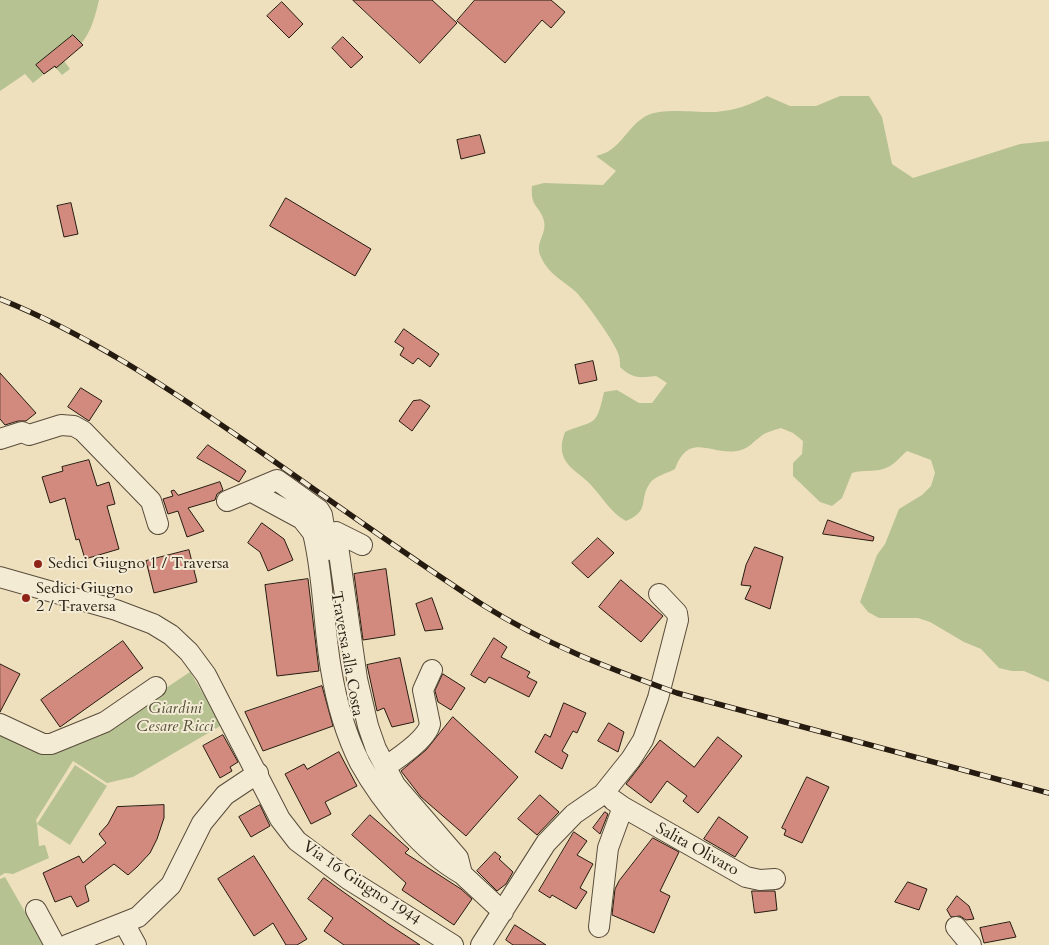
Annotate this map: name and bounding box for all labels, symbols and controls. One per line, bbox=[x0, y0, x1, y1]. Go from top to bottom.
place label: Sedici Giugno 1 / Traversa bbox=[48, 554, 229, 574]
marker: Sedici Giugno 1 / Traversa bbox=[32, 558, 44, 570]
place label: Sedici Giugno 2 / Traversa bbox=[36, 579, 133, 617]
street label: Traversa alla Costa bbox=[326, 590, 366, 718]
marker: Sedici Giugno 2 / Traversa bbox=[20, 592, 32, 604]
park label: Giardini Cesare Ricci bbox=[136, 699, 214, 737]
street label: Salita Olivaro bbox=[652, 819, 742, 881]
street label: Via 16 Giugno 1944 bbox=[298, 837, 424, 931]

